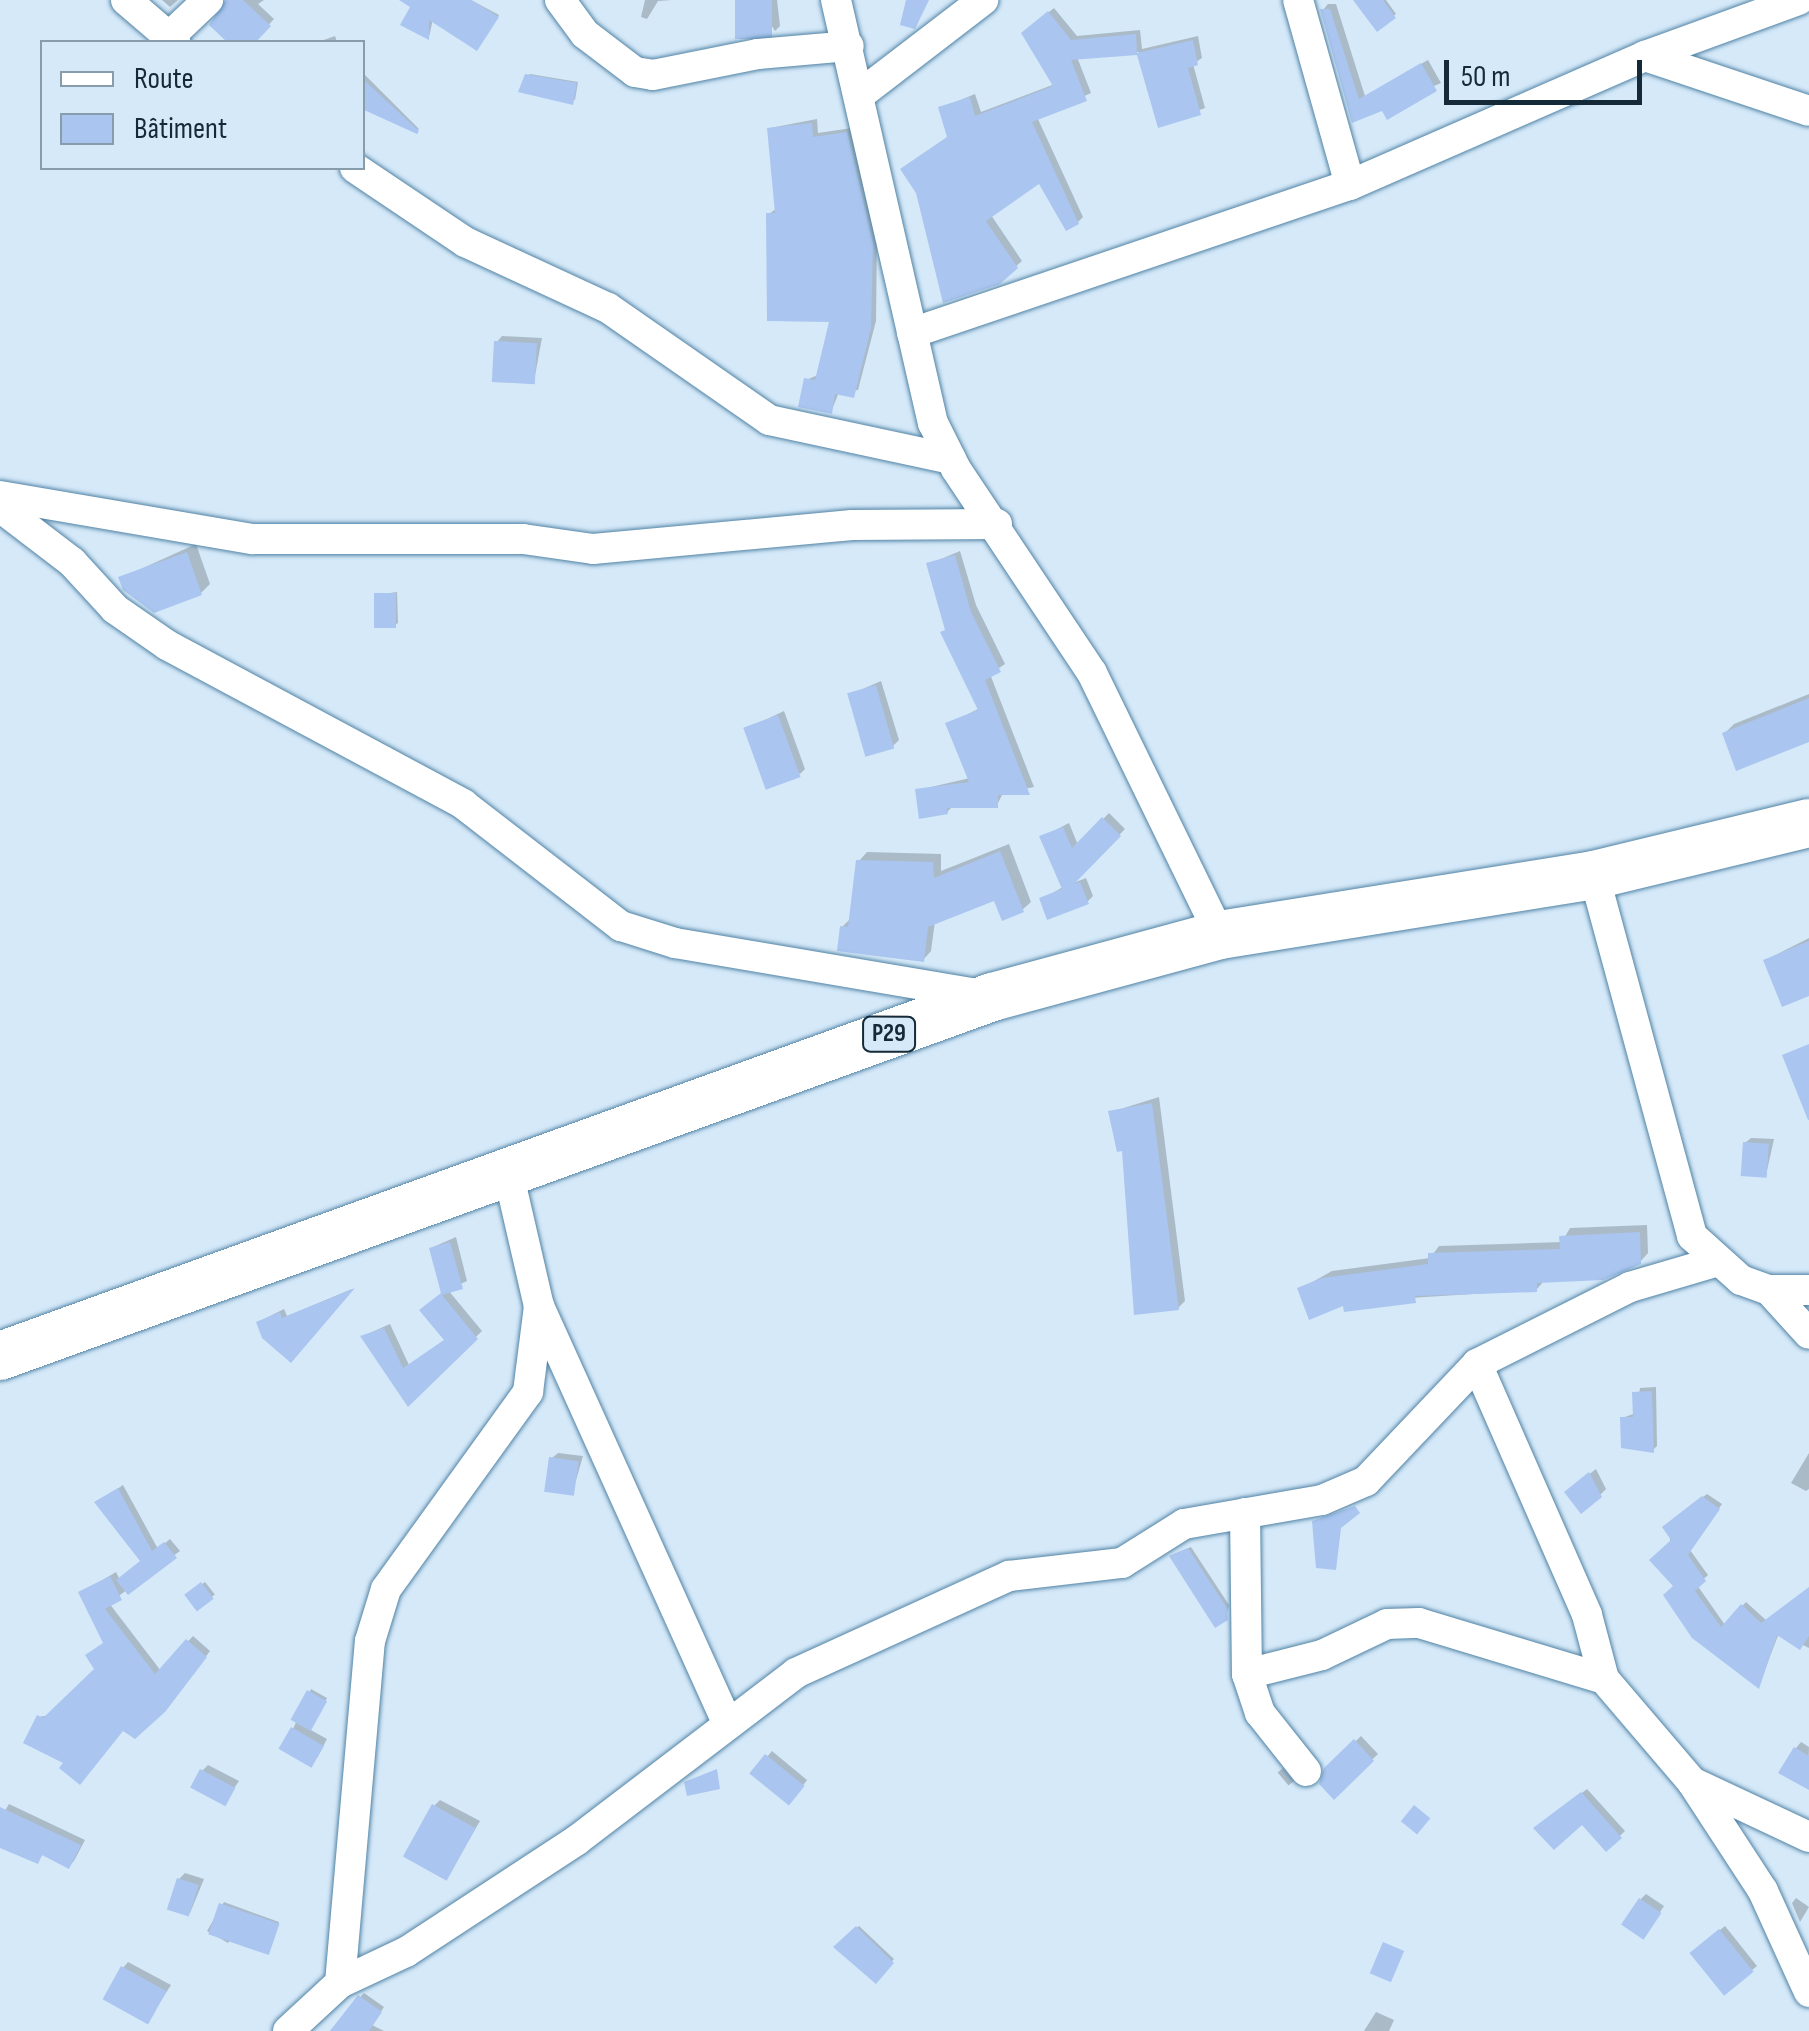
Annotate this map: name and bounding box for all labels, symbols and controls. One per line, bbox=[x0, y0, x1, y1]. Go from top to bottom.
legend bbox=[40, 40, 365, 170]
scale bar bbox=[1449, 40, 1646, 102]
text: 50 m bbox=[1461, 59, 1510, 95]
text: Route bbox=[134, 61, 193, 97]
text: Bâtiment bbox=[134, 111, 227, 147]
road number: P29 bbox=[862, 1014, 916, 1054]

